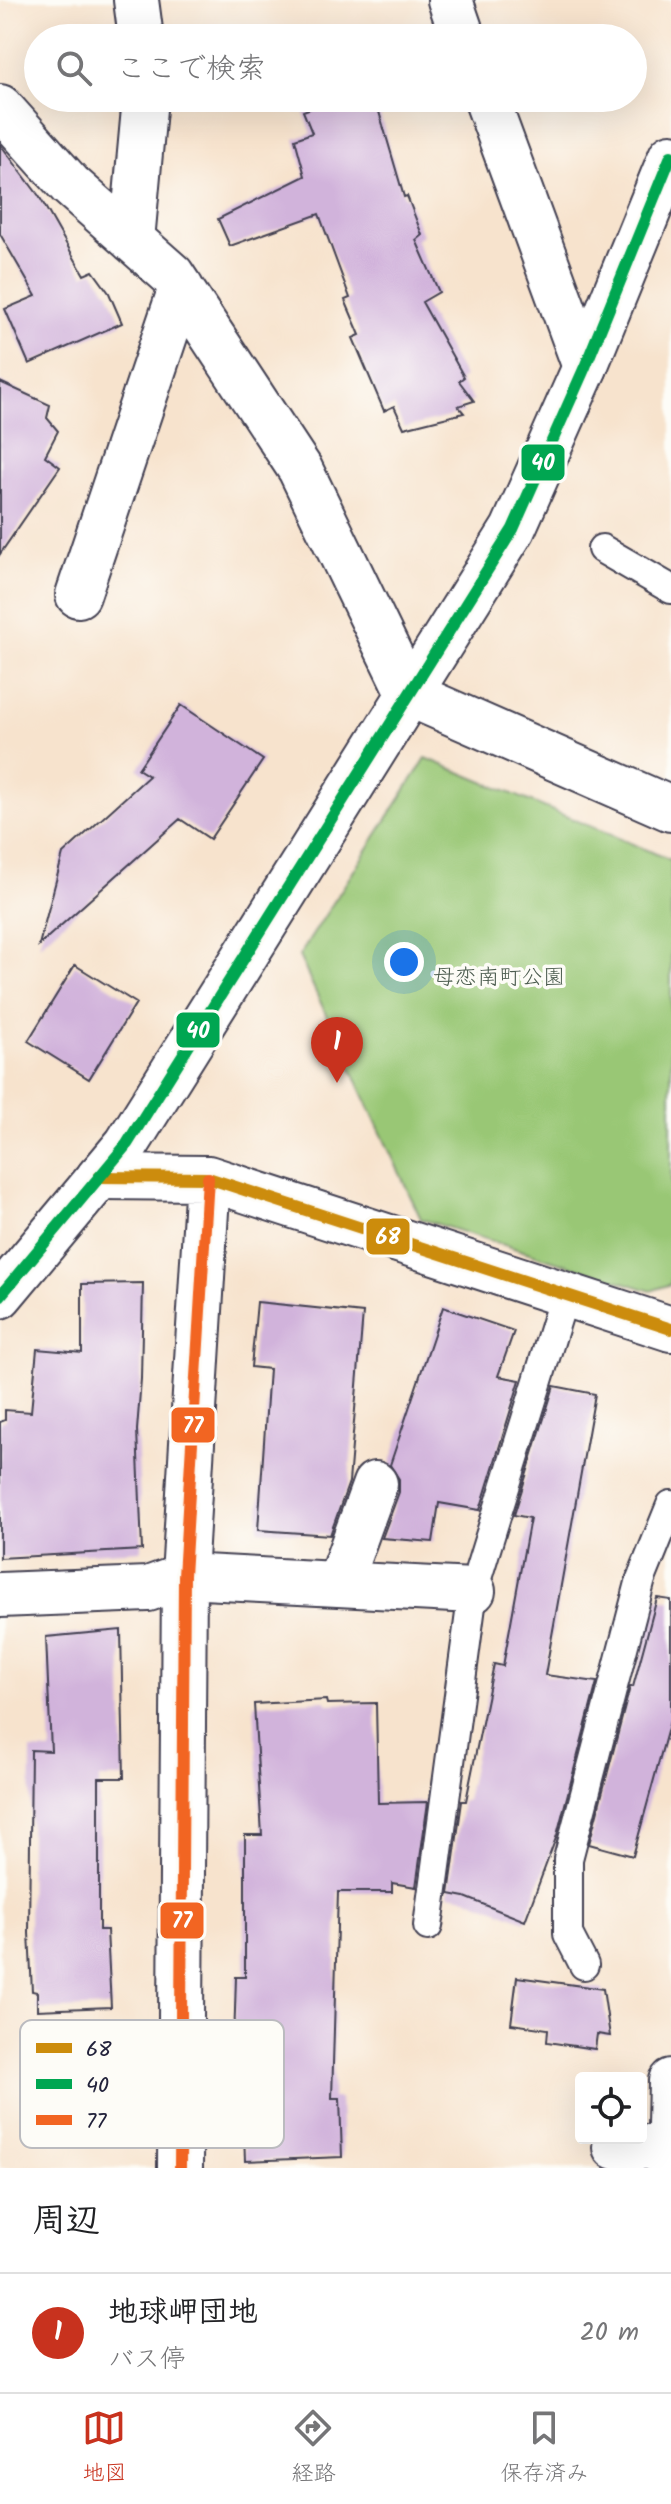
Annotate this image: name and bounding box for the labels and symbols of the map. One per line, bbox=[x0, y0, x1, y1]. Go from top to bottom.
line badge: 40 bbox=[520, 443, 566, 482]
text: 40 bbox=[531, 447, 555, 482]
your location bbox=[384, 942, 424, 982]
park label: 母恋南町公園 bbox=[433, 961, 565, 996]
line badge: 40 bbox=[175, 1011, 221, 1049]
text: 40 bbox=[186, 1015, 210, 1050]
pin: 1 bbox=[311, 1017, 363, 1083]
line badge: 68 bbox=[365, 1217, 411, 1256]
text: 68 bbox=[376, 1221, 401, 1256]
line badge: 77 bbox=[170, 1406, 216, 1444]
text: 77 bbox=[183, 1410, 204, 1445]
line badge: 77 bbox=[159, 1901, 205, 1940]
text: 77 bbox=[172, 1905, 193, 1940]
legend bbox=[20, 2020, 284, 2148]
text: 68 bbox=[86, 2033, 112, 2068]
text: 40 bbox=[86, 2069, 109, 2104]
text: 77 bbox=[86, 2105, 107, 2140]

